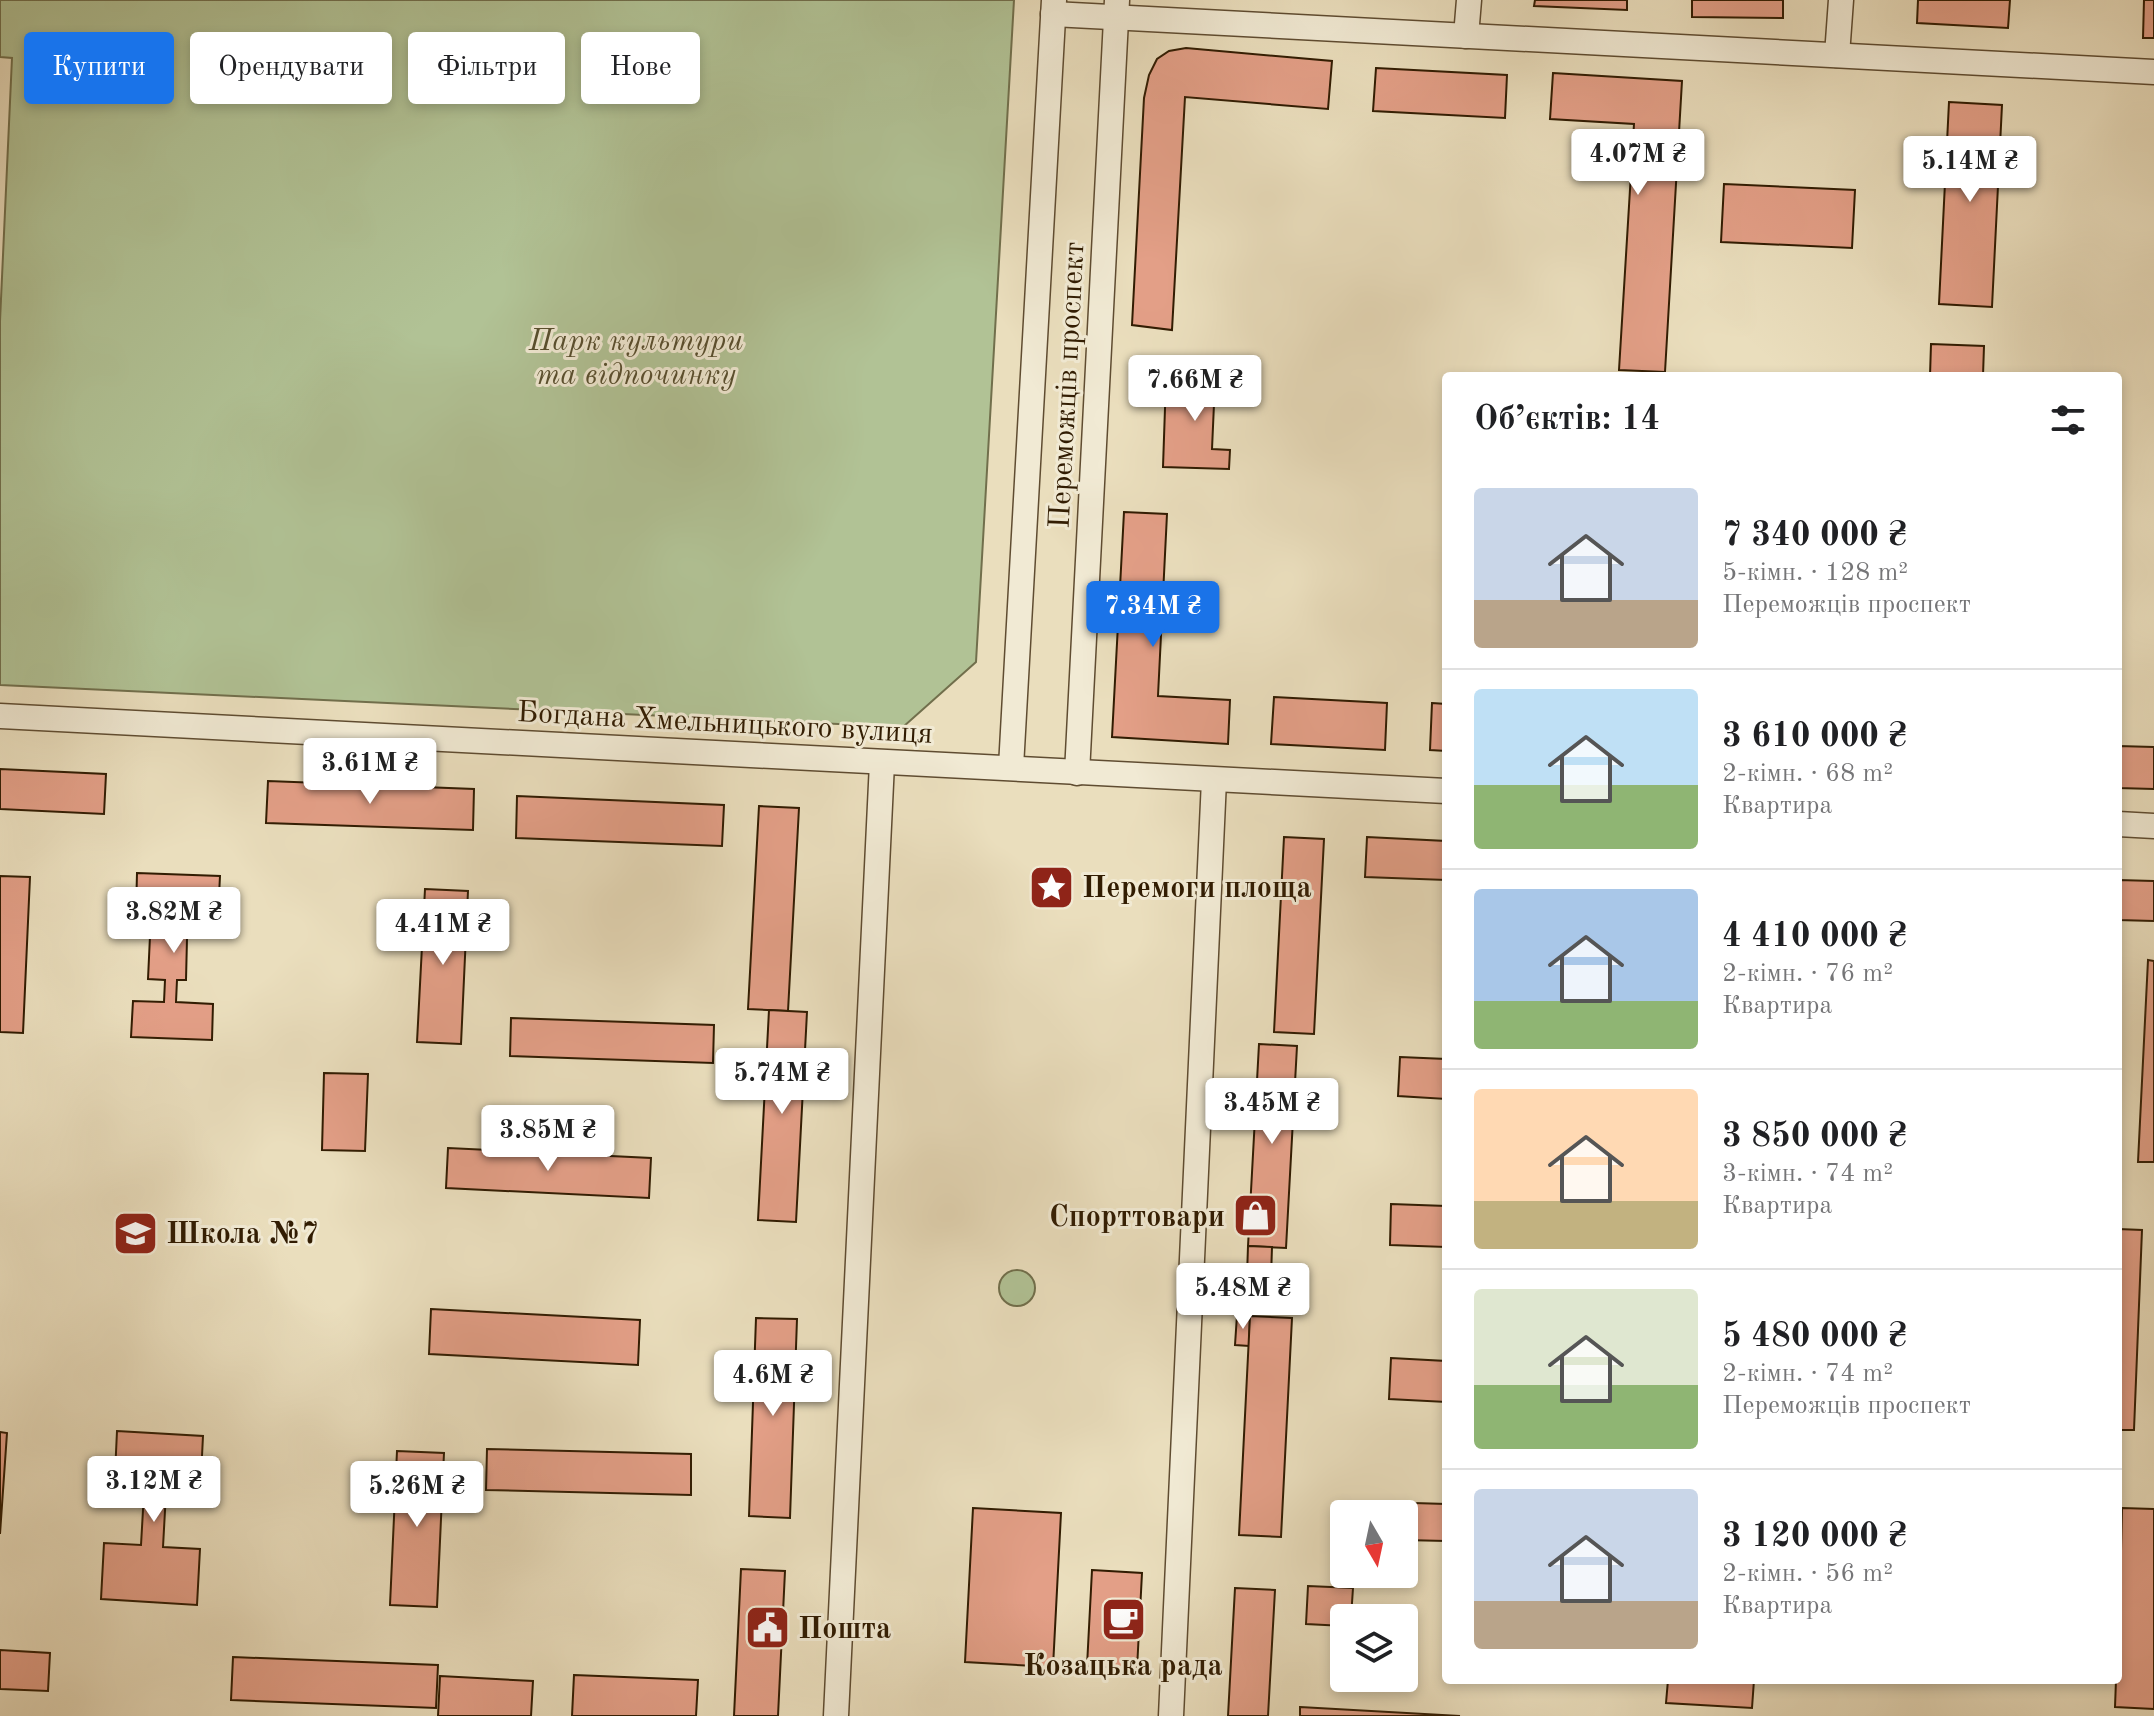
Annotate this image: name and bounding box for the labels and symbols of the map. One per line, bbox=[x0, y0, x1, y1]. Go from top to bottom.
pin: 4.07M ₴ bbox=[1564, 129, 1712, 197]
pin: 5.14M ₴ bbox=[1896, 136, 2044, 204]
street label: Переможців проспект bbox=[1046, 241, 1090, 529]
park label: Парк культури та відпочинку bbox=[528, 327, 743, 391]
pin: 7.66M ₴ bbox=[1121, 355, 1269, 423]
pin: 7.34M ₴ bbox=[1079, 581, 1227, 649]
street label: Богдана Хмельницького вулиця bbox=[516, 698, 934, 750]
pin: 3.61M ₴ bbox=[296, 738, 444, 806]
place icon: Перемоги площа bbox=[1027, 863, 1075, 911]
place label: Перемоги площа bbox=[1082, 874, 1312, 904]
pin: 3.82M ₴ bbox=[100, 887, 248, 955]
pin: 4.41M ₴ bbox=[369, 899, 517, 967]
pin: 5.74M ₴ bbox=[708, 1048, 856, 1116]
pin: 3.45M ₴ bbox=[1198, 1078, 1346, 1146]
pin: 3.85M ₴ bbox=[474, 1105, 622, 1173]
shop icon: Спорттовари bbox=[1232, 1192, 1280, 1240]
place label: Спорттовари bbox=[1049, 1203, 1225, 1233]
school or university icon: Школа №7 bbox=[111, 1209, 159, 1257]
place label: Школа №7 bbox=[166, 1220, 319, 1250]
pin: 5.48M ₴ bbox=[1169, 1263, 1317, 1331]
pin: 4.6M ₴ bbox=[708, 1350, 838, 1418]
pin: 3.12M ₴ bbox=[80, 1456, 228, 1524]
pin: 5.26M ₴ bbox=[343, 1461, 491, 1529]
north arrow bbox=[1330, 1500, 1418, 1588]
cafe icon: Козацька рада bbox=[1099, 1595, 1147, 1643]
public building icon: Пошта bbox=[743, 1604, 791, 1652]
place label: Пошта bbox=[798, 1615, 891, 1645]
place label: Козацька рада bbox=[1023, 1652, 1223, 1682]

